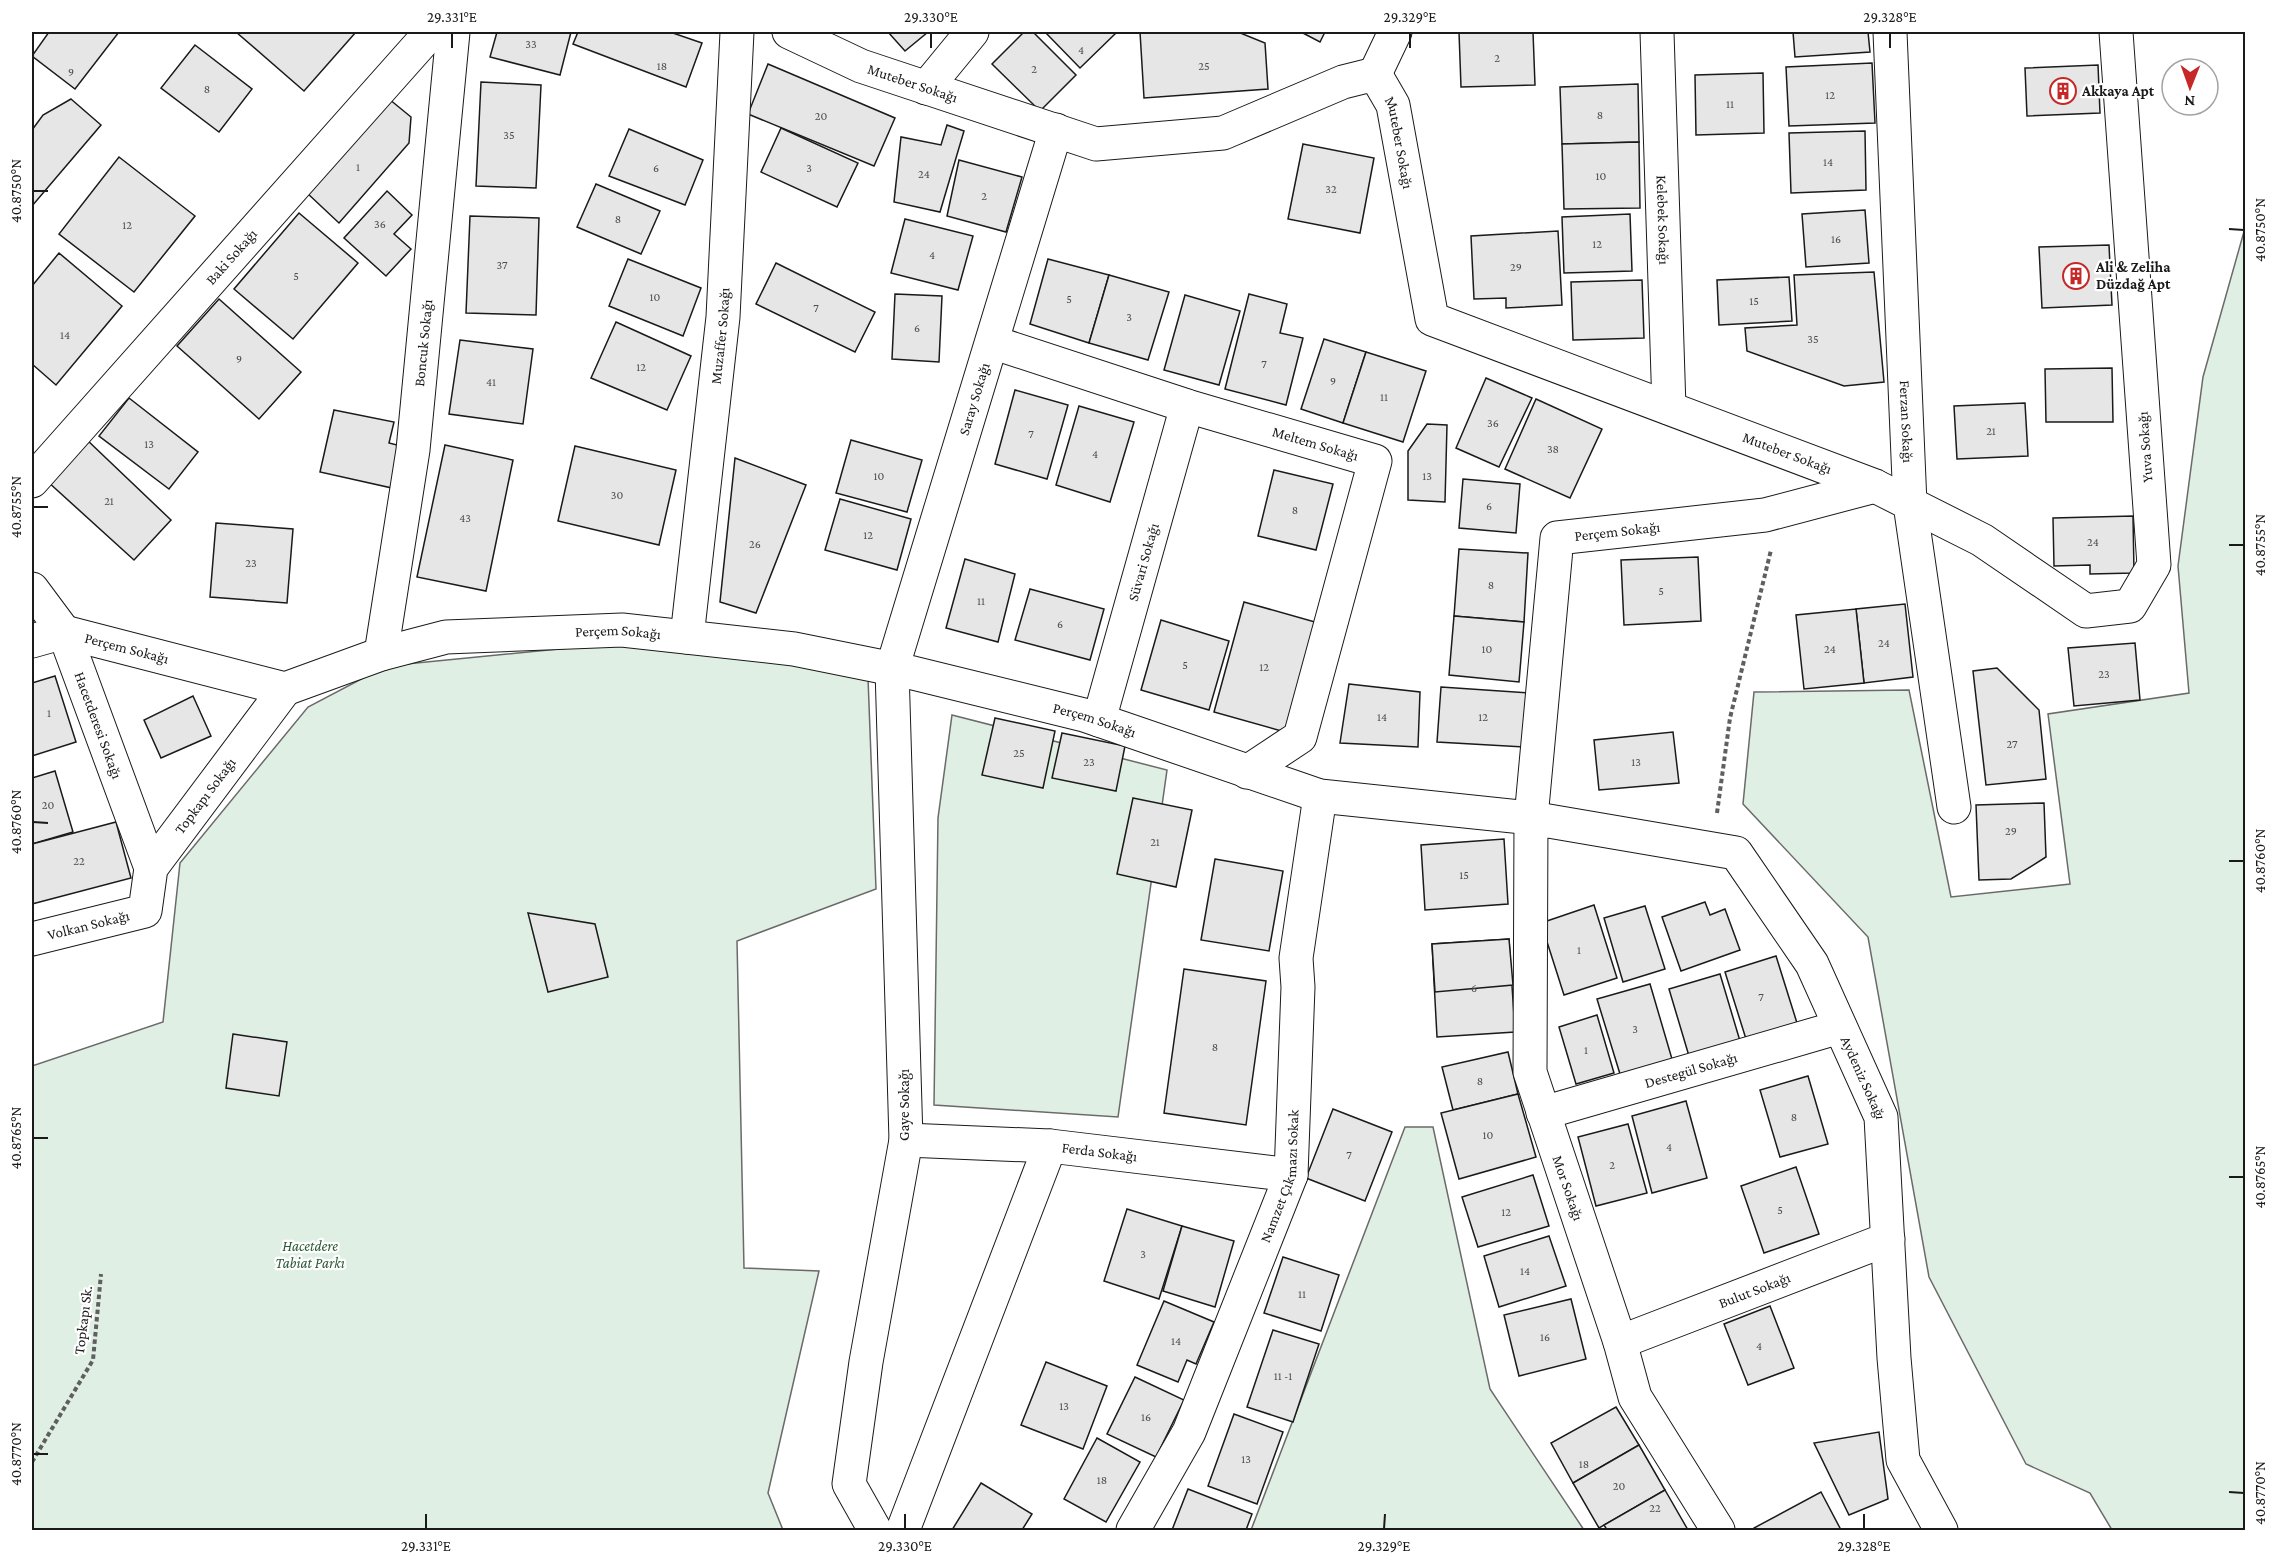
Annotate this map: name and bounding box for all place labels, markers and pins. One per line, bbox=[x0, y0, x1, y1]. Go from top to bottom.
building icon: Akkaya Apt bbox=[2048, 76, 2078, 106]
place label: Akkaya Apt bbox=[2081, 83, 2155, 99]
place label: Ali & Zeliha Düzdağ Apt bbox=[2095, 259, 2171, 292]
building icon: Ali & Zeliha Düzdağ Apt bbox=[2061, 261, 2091, 291]

